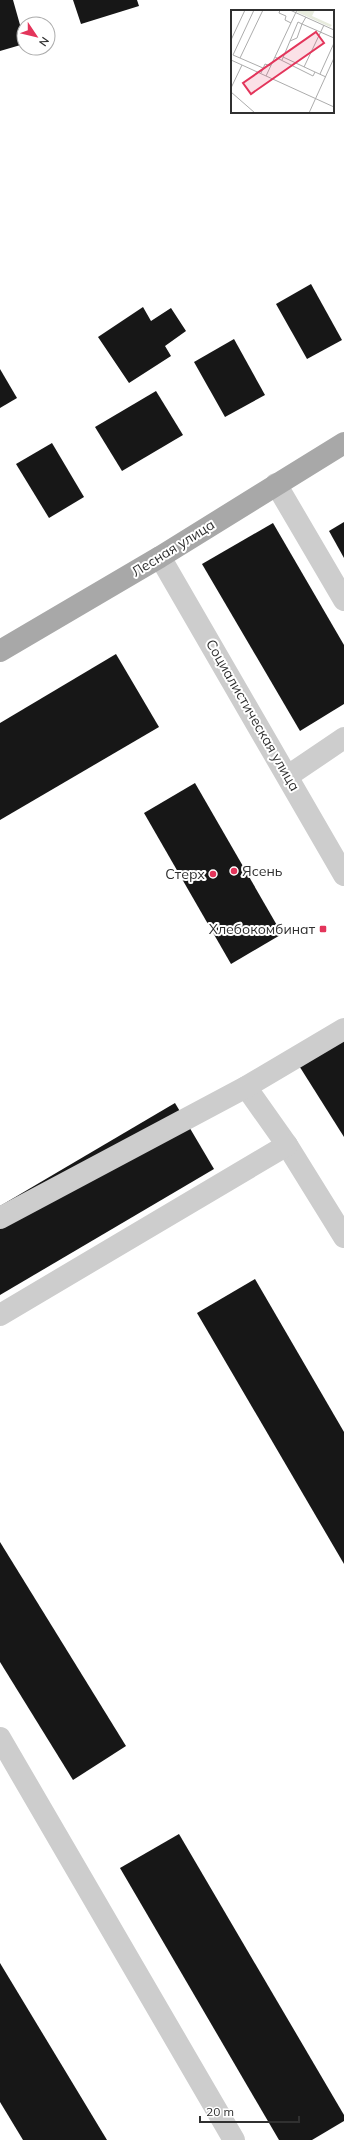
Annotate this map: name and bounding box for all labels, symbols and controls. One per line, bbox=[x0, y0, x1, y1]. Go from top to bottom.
inset map bbox=[231, 10, 334, 113]
north arrow bbox=[16, 16, 56, 56]
text: N bbox=[36, 34, 52, 49]
street label: Лесная улица bbox=[128, 515, 218, 581]
street label: Социалистическая улица bbox=[202, 636, 304, 794]
place label: Ясень bbox=[242, 862, 283, 880]
place label: Стерх bbox=[165, 865, 205, 883]
marker: Ясень bbox=[229, 866, 239, 876]
marker: Стерх bbox=[208, 869, 218, 879]
place label: Хлебокомбинат bbox=[209, 920, 316, 938]
marker: Хлебокомбинат bbox=[318, 924, 328, 934]
scale bar bbox=[200, 2098, 299, 2124]
text: 20 m bbox=[206, 2104, 234, 2119]

